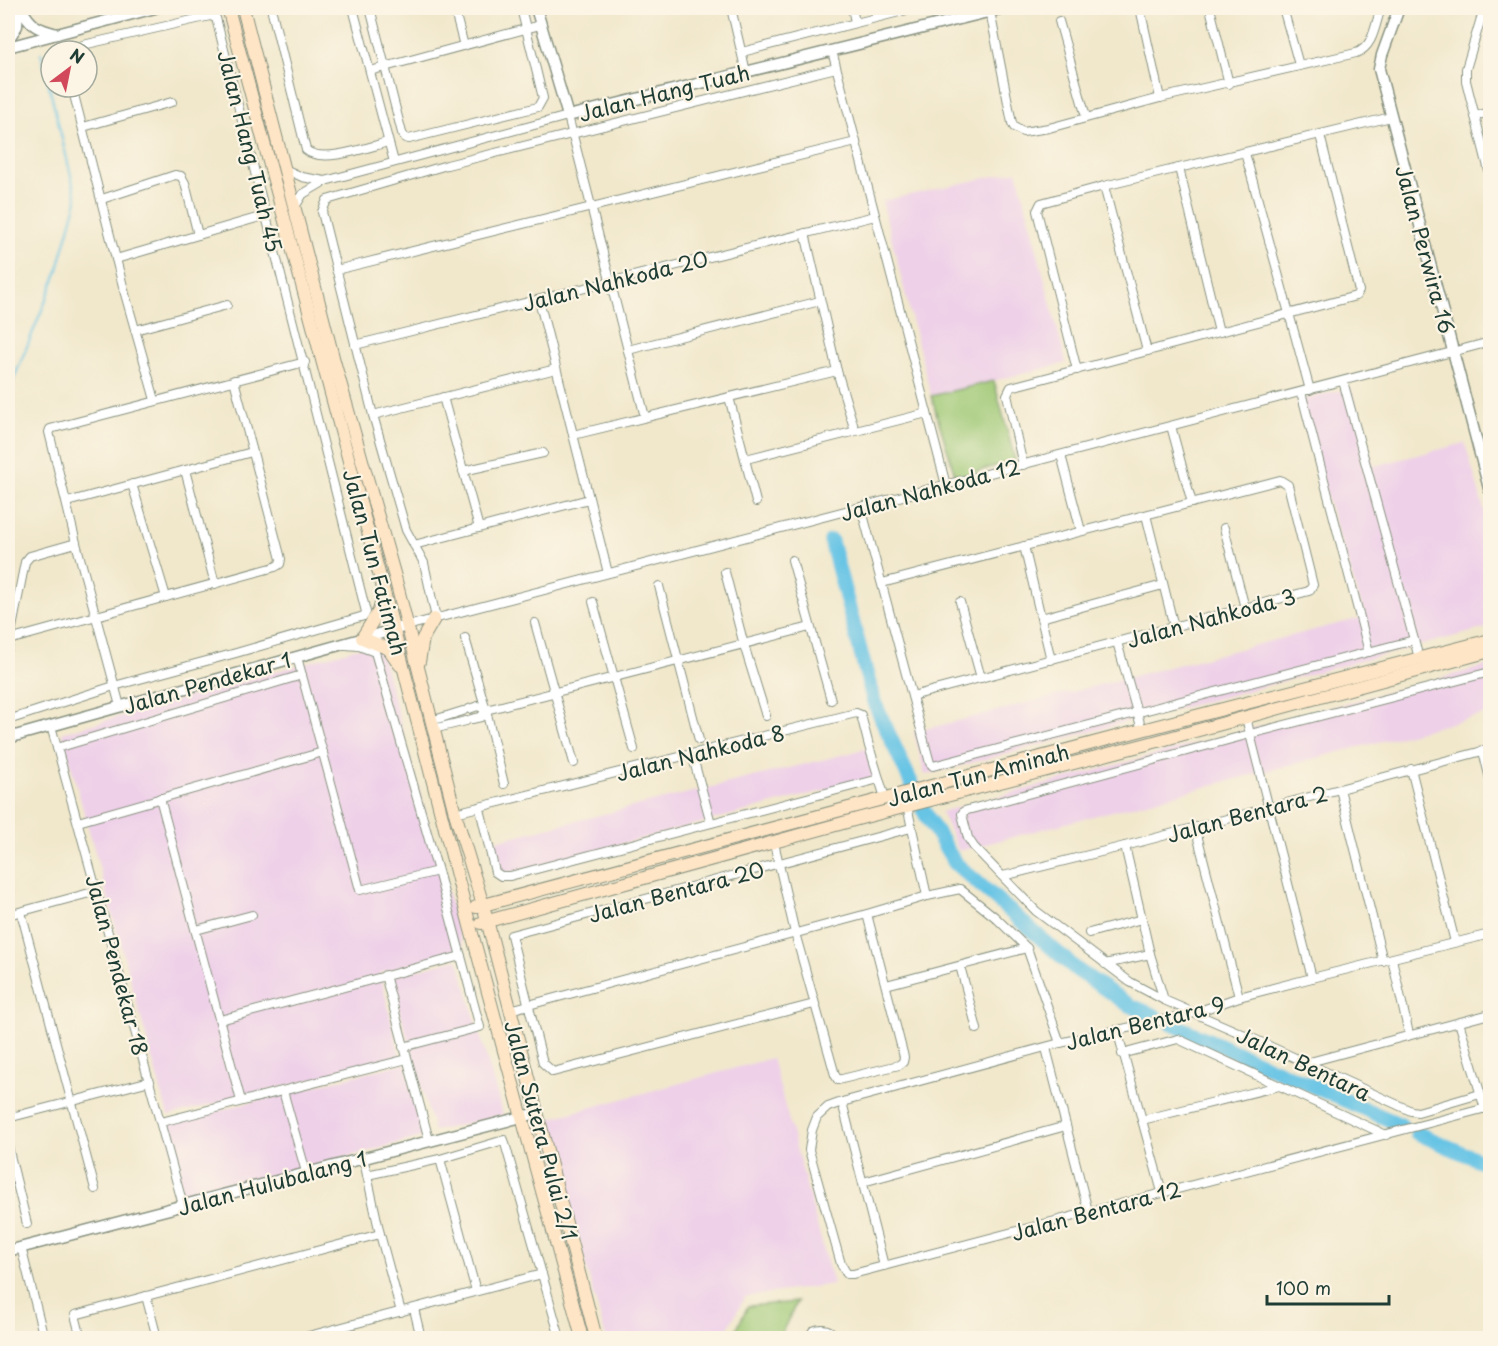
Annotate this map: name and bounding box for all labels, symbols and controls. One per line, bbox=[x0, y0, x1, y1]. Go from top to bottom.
north arrow bbox=[39, 39, 99, 99]
text: N bbox=[66, 42, 89, 69]
street label: Jalan Hang Tuah 45 bbox=[210, 47, 292, 255]
street label: Jalan Hang Tuah bbox=[575, 55, 753, 129]
street label: Jalan Perwira 16 bbox=[1388, 161, 1464, 337]
street label: Jalan Nahkoda 20 bbox=[519, 241, 711, 319]
street label: Jalan Nahkoda 12 bbox=[837, 450, 1023, 528]
street label: Jalan Tun Fatimah bbox=[336, 465, 416, 659]
street label: Jalan Nahkoda 3 bbox=[1123, 579, 1299, 655]
street label: Jalan Pendekar 1 bbox=[119, 643, 295, 721]
street label: Jalan Nahkoda 8 bbox=[612, 716, 788, 788]
street label: Jalan Tun Aminah bbox=[884, 734, 1072, 814]
street label: Jalan Bentara 2 bbox=[1163, 776, 1331, 850]
street label: Jalan Bentara 20 bbox=[585, 852, 767, 930]
street label: Jalan Pendekar 18 bbox=[78, 871, 158, 1059]
street label: Jalan Bentara 9 bbox=[1062, 987, 1228, 1057]
street label: Jalan Sutera Pulai 2/1 bbox=[497, 1017, 587, 1243]
street label: Jalan Bentara bbox=[1232, 1018, 1377, 1108]
street label: Jalan Hulubalang 1 bbox=[174, 1141, 370, 1223]
street label: Jalan Bentara 12 bbox=[1007, 1172, 1185, 1248]
scale bar bbox=[1267, 1268, 1388, 1306]
text: 100 m bbox=[1276, 1274, 1331, 1301]

